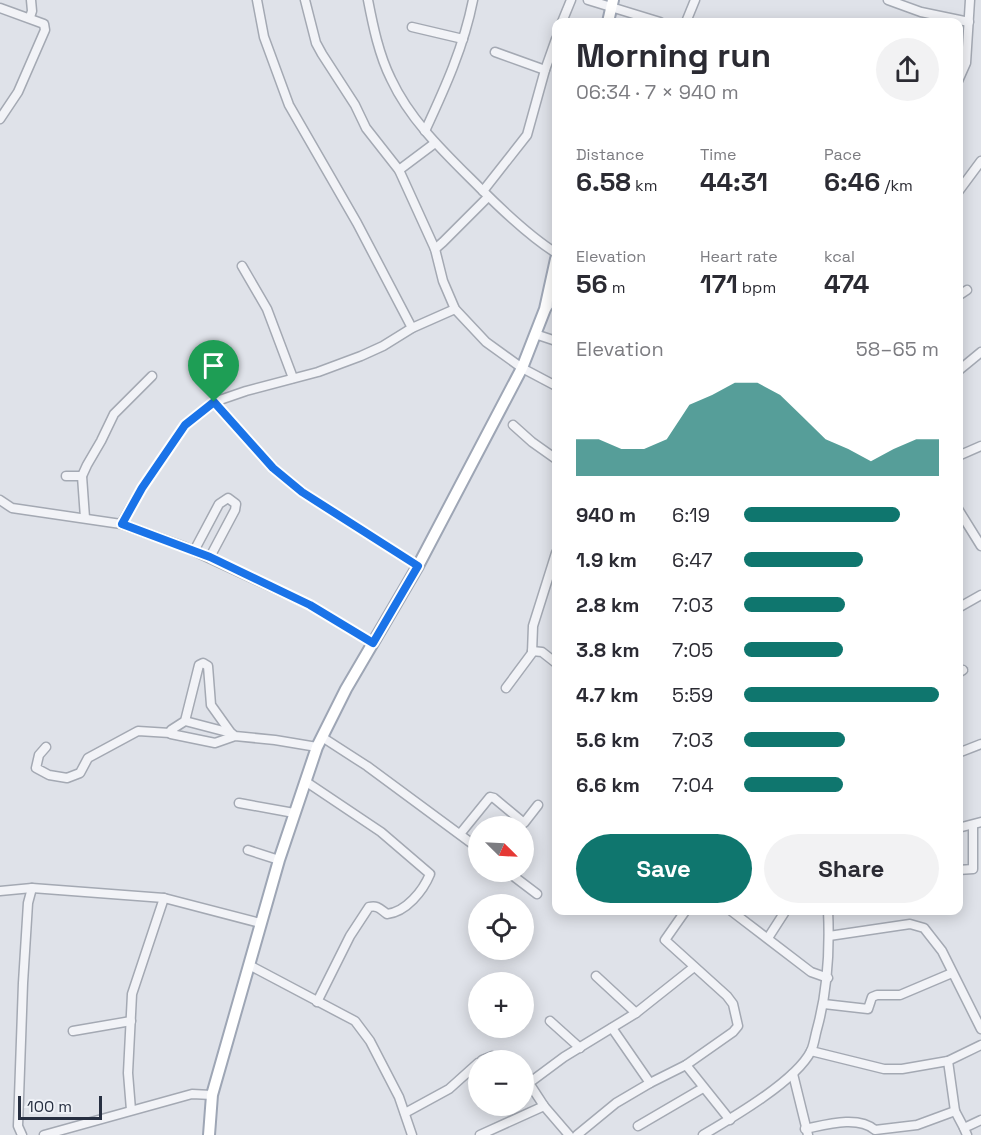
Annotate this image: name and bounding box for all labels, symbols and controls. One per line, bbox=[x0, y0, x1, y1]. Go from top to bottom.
text: Morning run bbox=[576, 35, 771, 77]
button: share bbox=[876, 38, 939, 101]
text: 06:34 · 7 × 940 m bbox=[576, 79, 739, 105]
text: Distance bbox=[576, 144, 644, 165]
text: Time bbox=[700, 144, 736, 165]
text: Pace bbox=[824, 144, 861, 165]
text: 6.58 bbox=[576, 165, 631, 199]
text: 44:31 bbox=[700, 165, 768, 199]
text: 6:46 bbox=[824, 165, 880, 199]
text: km bbox=[631, 175, 657, 196]
text: /km bbox=[880, 175, 913, 196]
text: Elevation bbox=[576, 246, 646, 267]
text: Heart rate bbox=[700, 246, 778, 267]
text: kcal bbox=[824, 246, 855, 267]
text: 56 bbox=[576, 267, 608, 301]
text: 171 bbox=[700, 267, 738, 301]
text: 474 bbox=[824, 267, 869, 301]
text: m bbox=[608, 277, 626, 298]
text: bpm bbox=[738, 277, 776, 298]
text: Elevation bbox=[576, 336, 664, 362]
text: 58–65 m bbox=[856, 336, 939, 362]
pin bbox=[188, 340, 239, 402]
icon: arrive bbox=[197, 349, 230, 382]
text: 940 m bbox=[576, 502, 636, 528]
text: 6:19 bbox=[672, 502, 710, 528]
text: 1.9 km bbox=[576, 547, 637, 573]
text: 6:47 bbox=[672, 547, 712, 573]
text: 2.8 km bbox=[576, 592, 639, 618]
text: 7:03 bbox=[672, 592, 713, 618]
text: 3.8 km bbox=[576, 637, 640, 663]
text: 7:05 bbox=[672, 637, 713, 663]
text: 4.7 km bbox=[576, 682, 639, 708]
text: 5:59 bbox=[672, 682, 713, 708]
text: 5.6 km bbox=[576, 727, 640, 753]
text: 7:03 bbox=[672, 727, 713, 753]
text: 6.6 km bbox=[576, 772, 640, 798]
text: 7:04 bbox=[672, 772, 714, 798]
north arrow bbox=[468, 816, 534, 882]
map controls bbox=[468, 816, 534, 1116]
button: Save bbox=[576, 834, 752, 903]
button: Share bbox=[764, 834, 939, 903]
button: locate bbox=[468, 894, 534, 960]
button: + bbox=[468, 972, 534, 1038]
button: − bbox=[468, 1050, 534, 1116]
scale bar bbox=[18, 1093, 102, 1120]
text: 100 m bbox=[27, 1096, 72, 1117]

